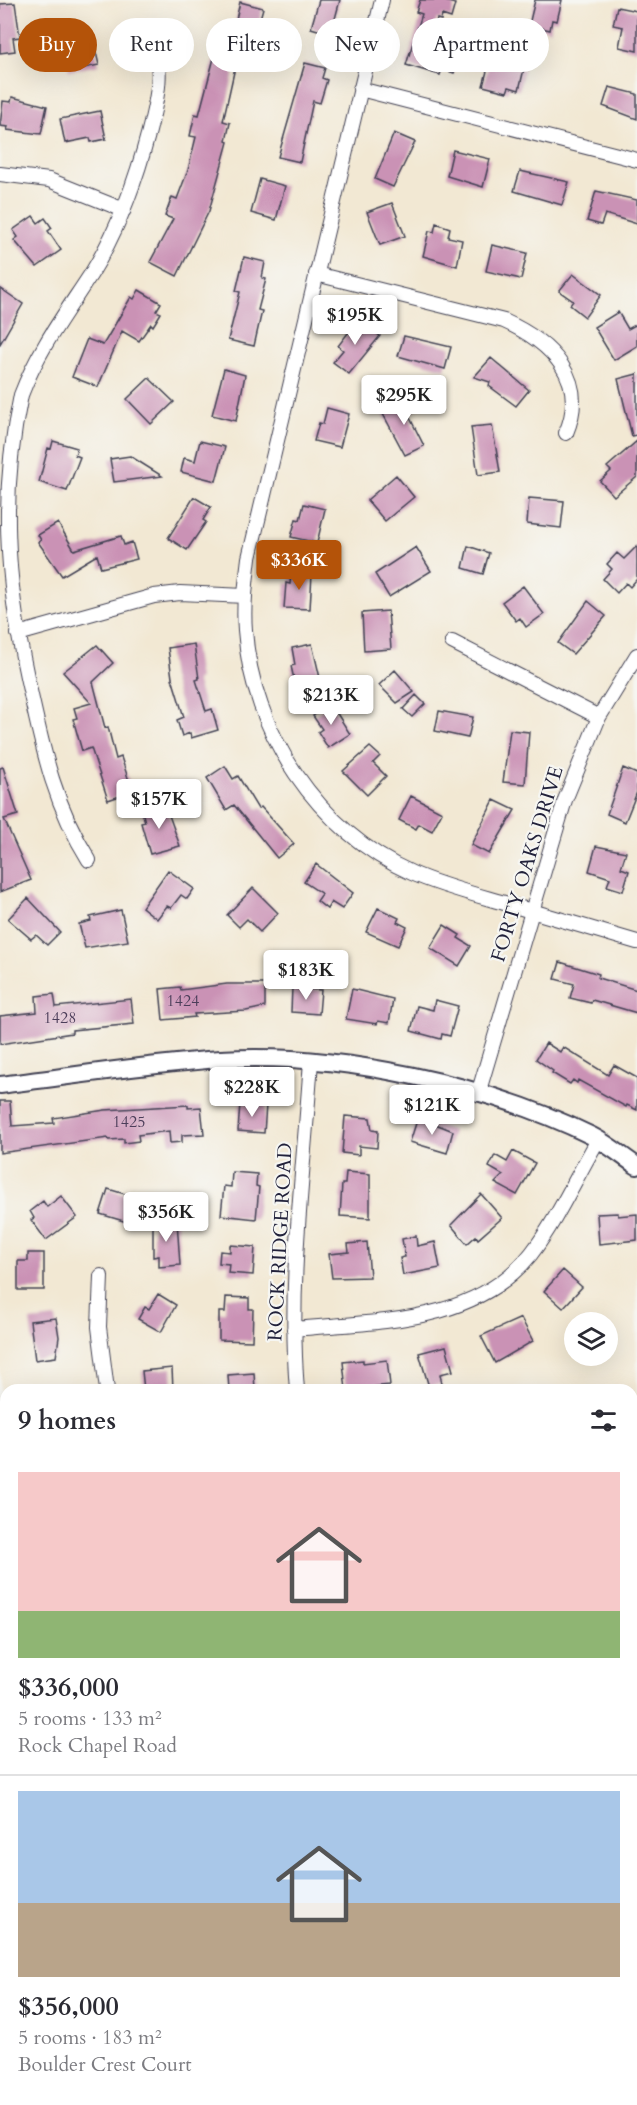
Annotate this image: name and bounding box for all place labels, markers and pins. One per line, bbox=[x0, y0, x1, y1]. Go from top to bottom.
pin: $195K bbox=[313, 295, 397, 346]
pin: $295K bbox=[362, 375, 446, 426]
pin: $336K bbox=[257, 540, 341, 591]
pin: $213K bbox=[289, 675, 373, 726]
pin: $157K bbox=[117, 779, 201, 830]
pin: $183K bbox=[264, 950, 348, 1001]
pin: $228K bbox=[210, 1067, 294, 1118]
pin: $121K bbox=[390, 1085, 474, 1136]
pin: $356K bbox=[124, 1192, 208, 1243]

